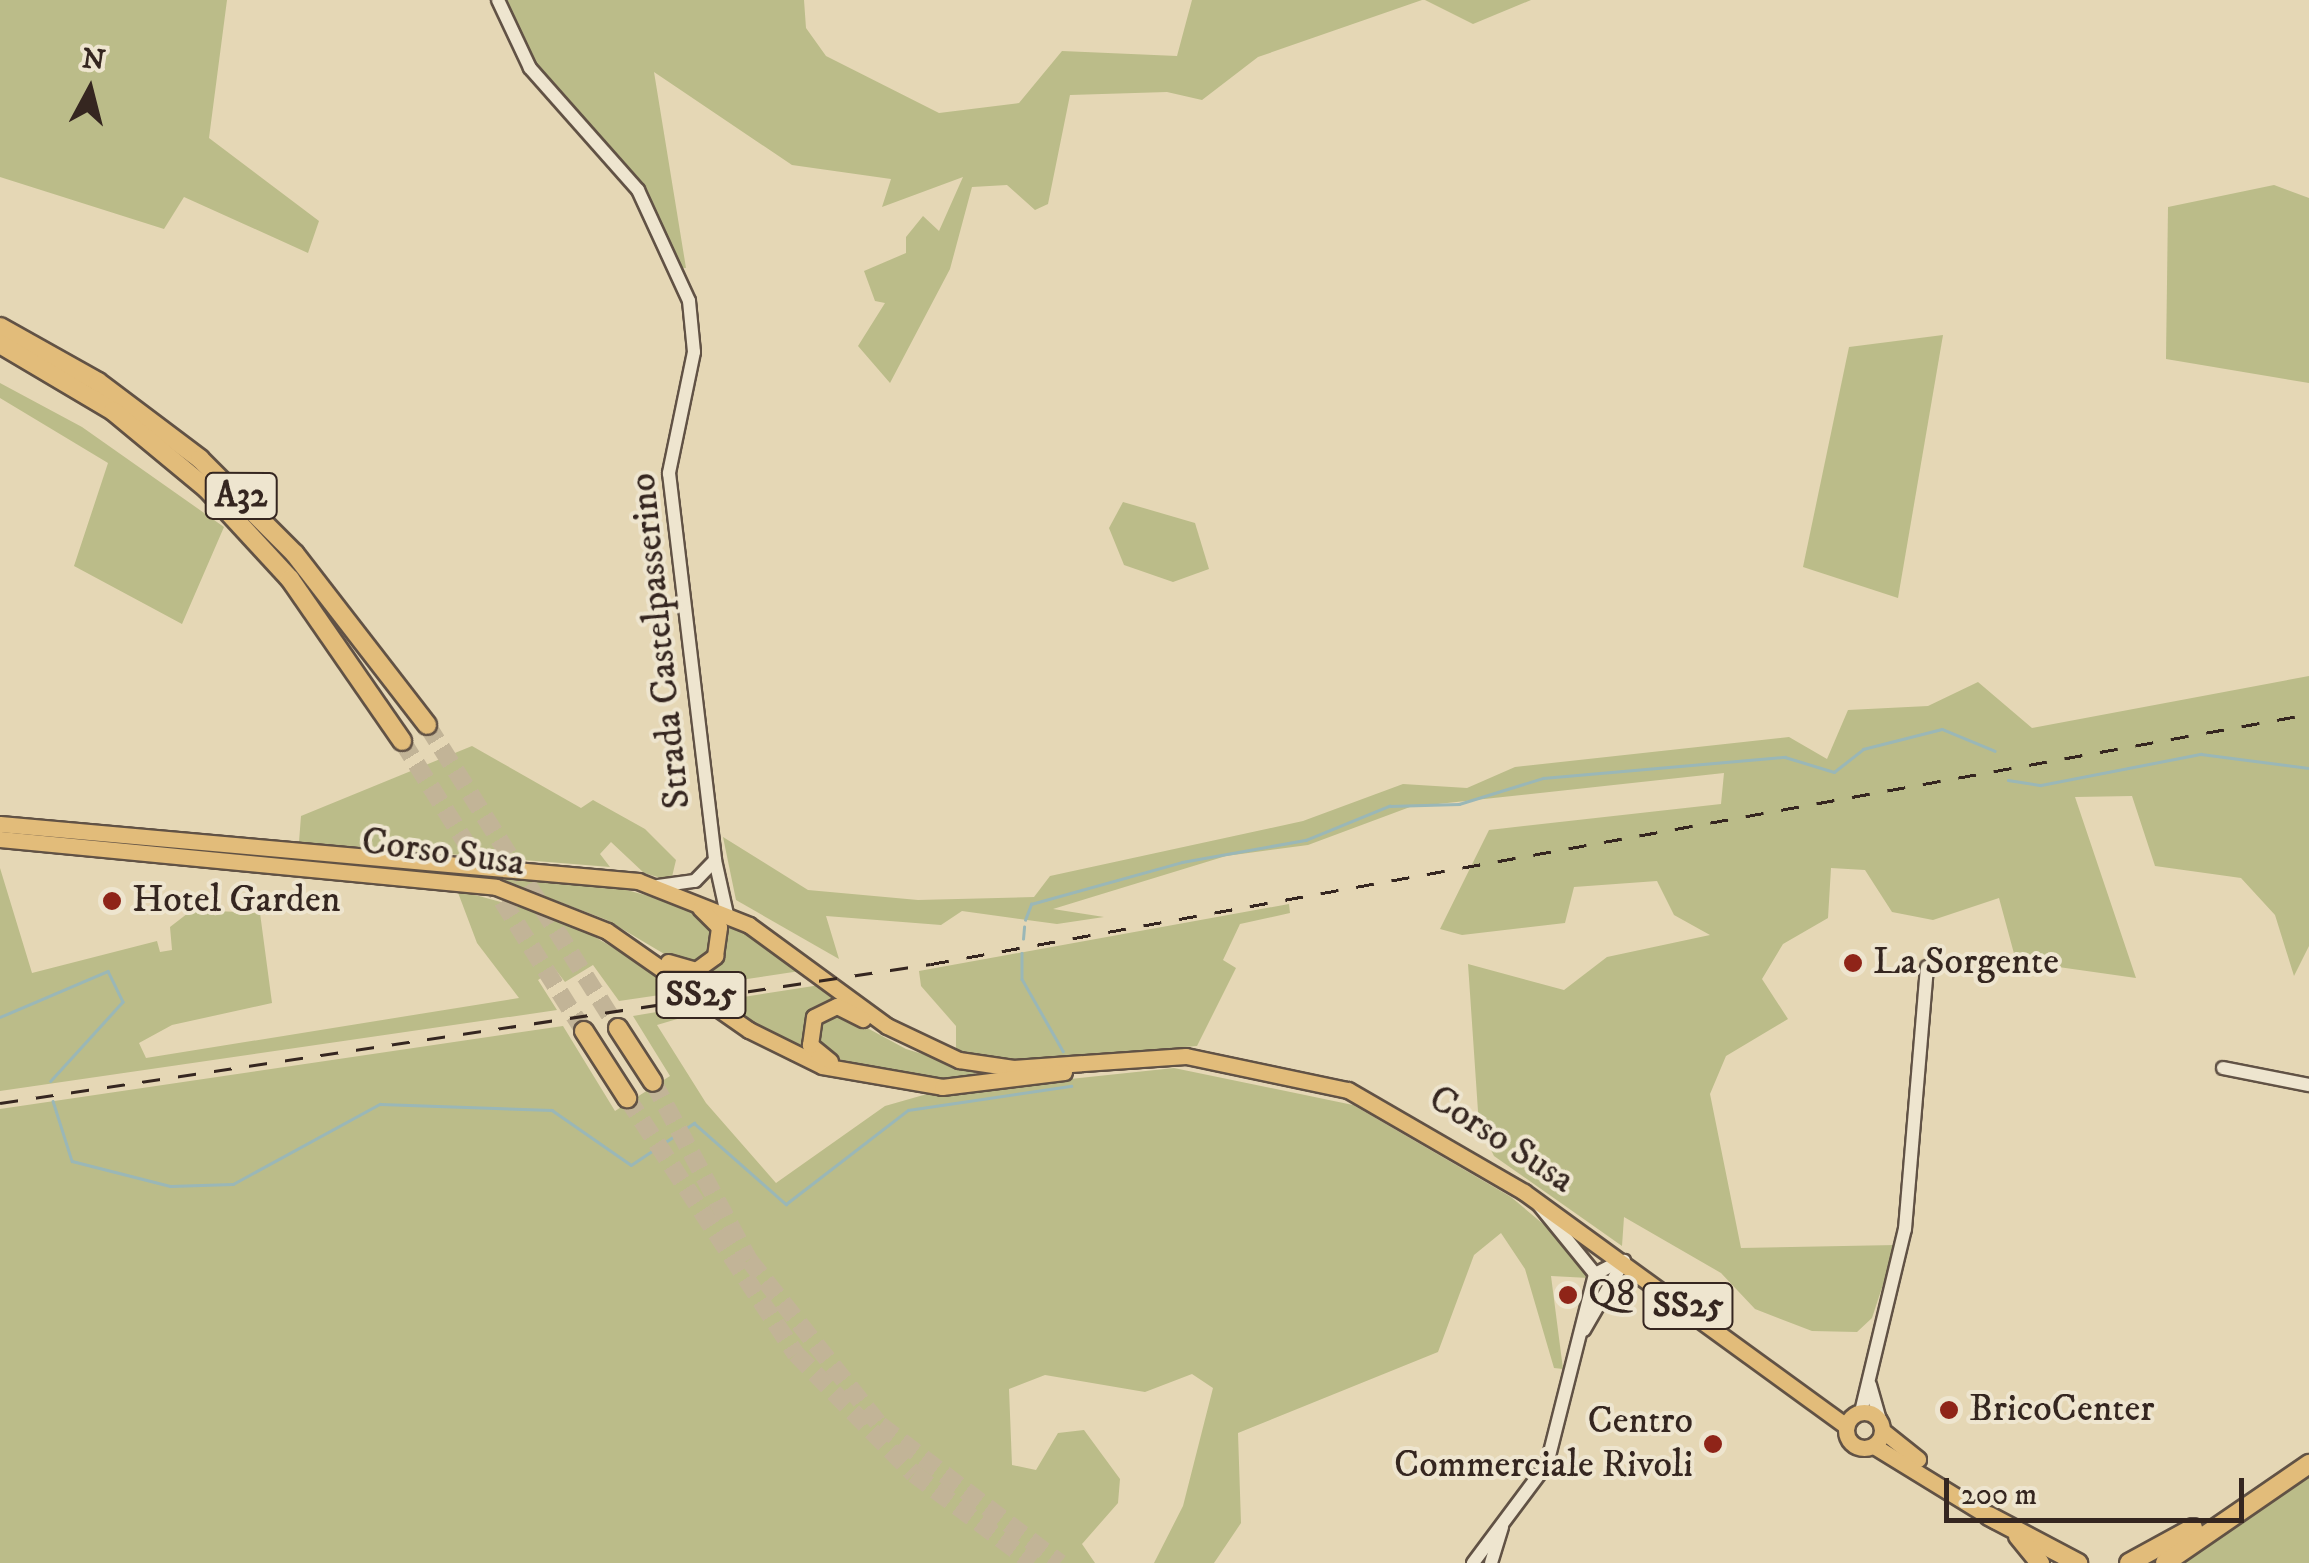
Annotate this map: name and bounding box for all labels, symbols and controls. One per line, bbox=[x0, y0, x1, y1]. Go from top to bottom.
north arrow bbox=[40, 40, 140, 140]
text: N bbox=[80, 41, 107, 78]
road number: A32 bbox=[204, 466, 278, 526]
street label: Strada Castelpasserino bbox=[621, 471, 701, 811]
street label: Corso Susa bbox=[359, 819, 527, 887]
place label: Hotel Garden bbox=[132, 878, 341, 924]
marker: Hotel Garden bbox=[101, 890, 123, 912]
place label: La Sorgente bbox=[1873, 940, 2059, 986]
marker: La Sorgente bbox=[1842, 952, 1864, 974]
road number: SS25 bbox=[654, 965, 748, 1025]
street label: Corso Susa bbox=[1420, 1076, 1582, 1204]
place label: Q8 bbox=[1588, 1272, 1635, 1318]
road number: SS25 bbox=[1640, 1276, 1736, 1336]
marker: Q8 bbox=[1557, 1284, 1579, 1306]
place label: BricoCenter bbox=[1969, 1387, 2154, 1433]
place label: Centro Commerciale Rivoli bbox=[1394, 1399, 1693, 1488]
marker: BricoCenter bbox=[1938, 1399, 1960, 1421]
marker: Centro Commerciale Rivoli bbox=[1702, 1433, 1724, 1455]
scale bar bbox=[1949, 1458, 2249, 1520]
text: 200 m bbox=[1961, 1477, 2037, 1514]

